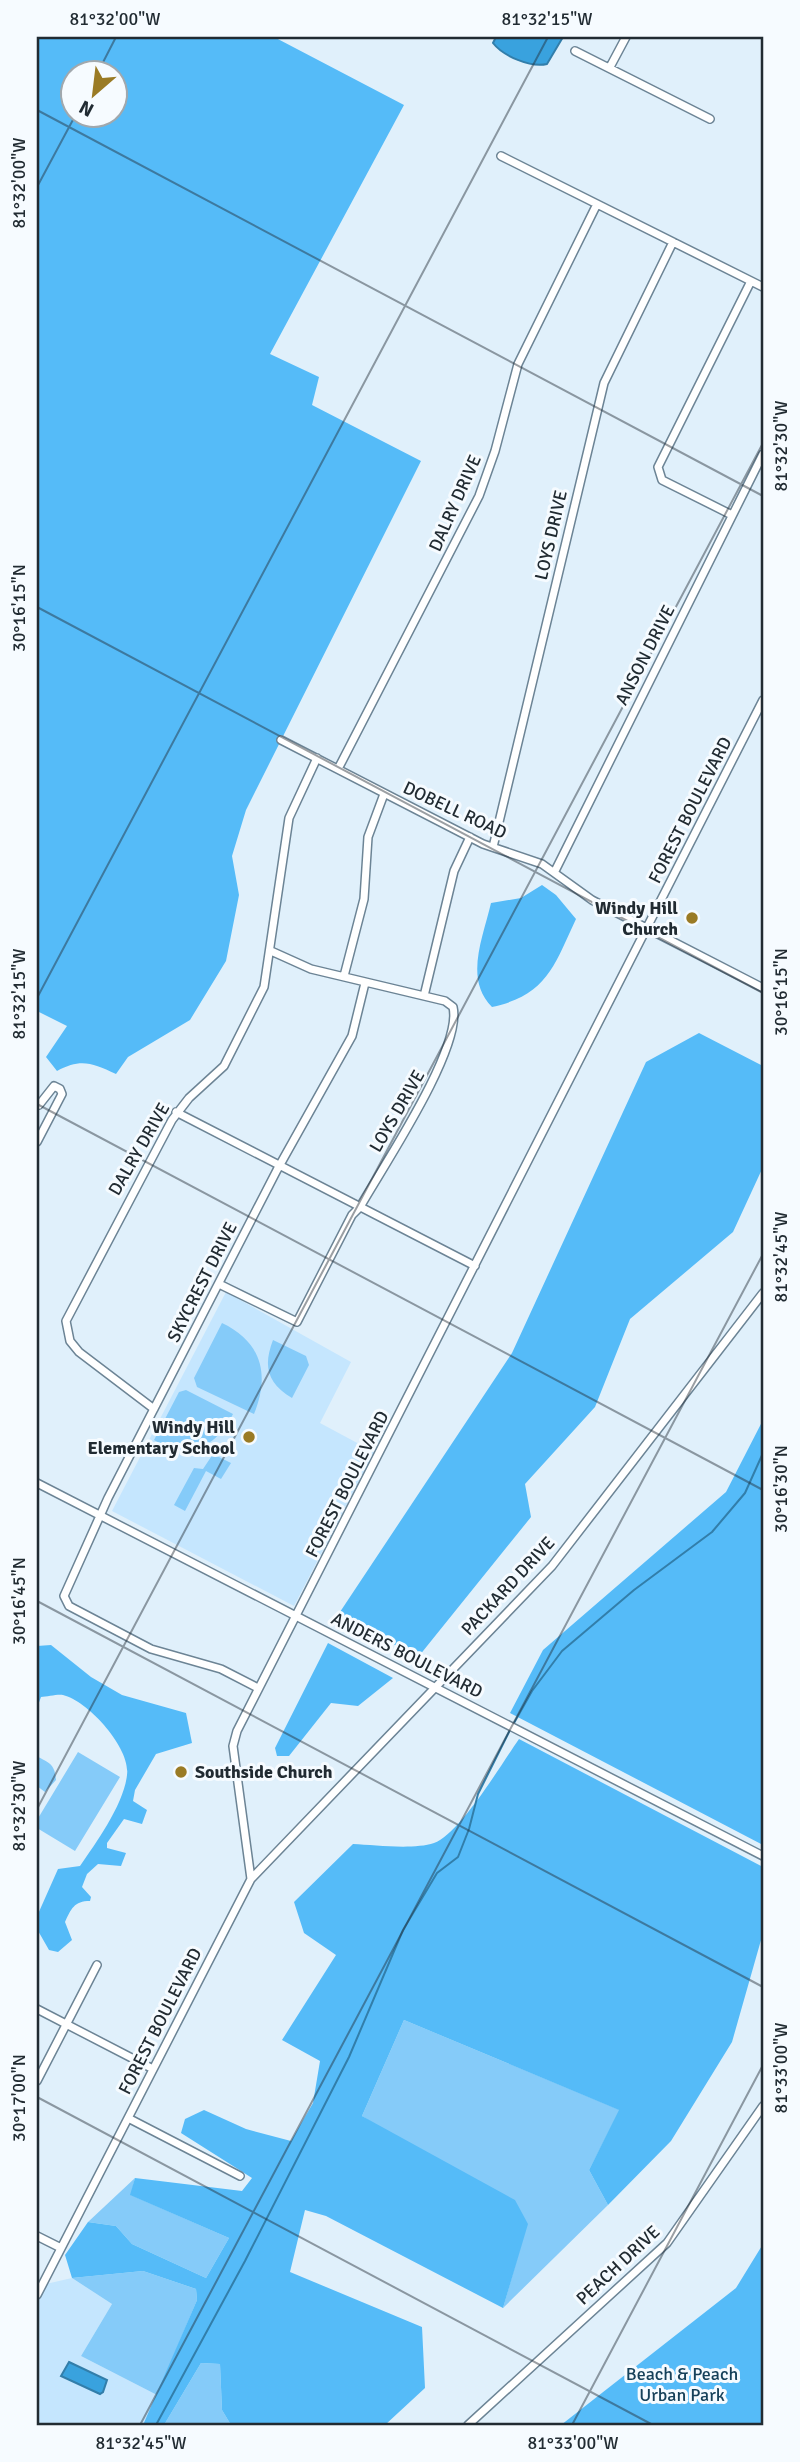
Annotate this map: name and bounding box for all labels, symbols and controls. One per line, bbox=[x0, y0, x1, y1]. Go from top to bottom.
text: 81°32'00"W bbox=[70, 8, 160, 30]
text: 81°32'15"W bbox=[502, 8, 592, 30]
north arrow bbox=[60, 60, 130, 130]
text: N bbox=[75, 94, 98, 122]
text: 81°32'00"W bbox=[8, 138, 30, 228]
text: 81°32'30"W bbox=[770, 401, 792, 491]
street label: DALRY DRIVE bbox=[424, 451, 486, 555]
street label: LOYS DRIVE bbox=[530, 488, 572, 582]
text: 30°16'15"N bbox=[8, 564, 30, 652]
street label: ANSON DRIVE bbox=[610, 601, 680, 709]
street label: FOREST BOULEVARD bbox=[644, 733, 736, 887]
street label: DOBELL ROAD bbox=[400, 776, 510, 844]
place label: Windy Hill Church bbox=[595, 897, 678, 940]
marker: Windy Hill Church bbox=[684, 910, 700, 926]
text: 30°16'15"N bbox=[770, 948, 792, 1036]
text: 81°32'15"W bbox=[8, 949, 30, 1039]
street label: LOYS DRIVE bbox=[365, 1066, 429, 1156]
street label: DALRY DRIVE bbox=[104, 1099, 174, 1199]
text: 81°32'45"W bbox=[770, 1212, 792, 1302]
street label: SKYCREST DRIVE bbox=[162, 1218, 242, 1346]
street label: FOREST BOULEVARD bbox=[301, 1407, 393, 1561]
place label: Windy Hill Elementary School bbox=[88, 1416, 235, 1459]
marker: Windy Hill Elementary School bbox=[241, 1429, 257, 1445]
text: 30°16'30"N bbox=[770, 1445, 792, 1533]
street label: PACKARD DRIVE bbox=[457, 1532, 559, 1640]
text: 30°16'45"N bbox=[8, 1557, 30, 1645]
street label: ANDERS BOULEVARD bbox=[328, 1607, 486, 1703]
text: 81°32'30"W bbox=[8, 1761, 30, 1851]
place label: Southside Church bbox=[195, 1761, 333, 1783]
marker: Southside Church bbox=[173, 1764, 189, 1780]
street label: FOREST BOULEVARD bbox=[114, 1944, 206, 2098]
text: 81°33'00"W bbox=[770, 2023, 792, 2113]
text: 30°17'00"N bbox=[8, 2054, 30, 2142]
street label: PEACH DRIVE bbox=[572, 2221, 664, 2309]
park label: Beach & Peach Urban Park bbox=[626, 2363, 738, 2406]
text: 81°32'45"W bbox=[96, 2432, 186, 2454]
text: 81°33'00"W bbox=[528, 2432, 618, 2454]

